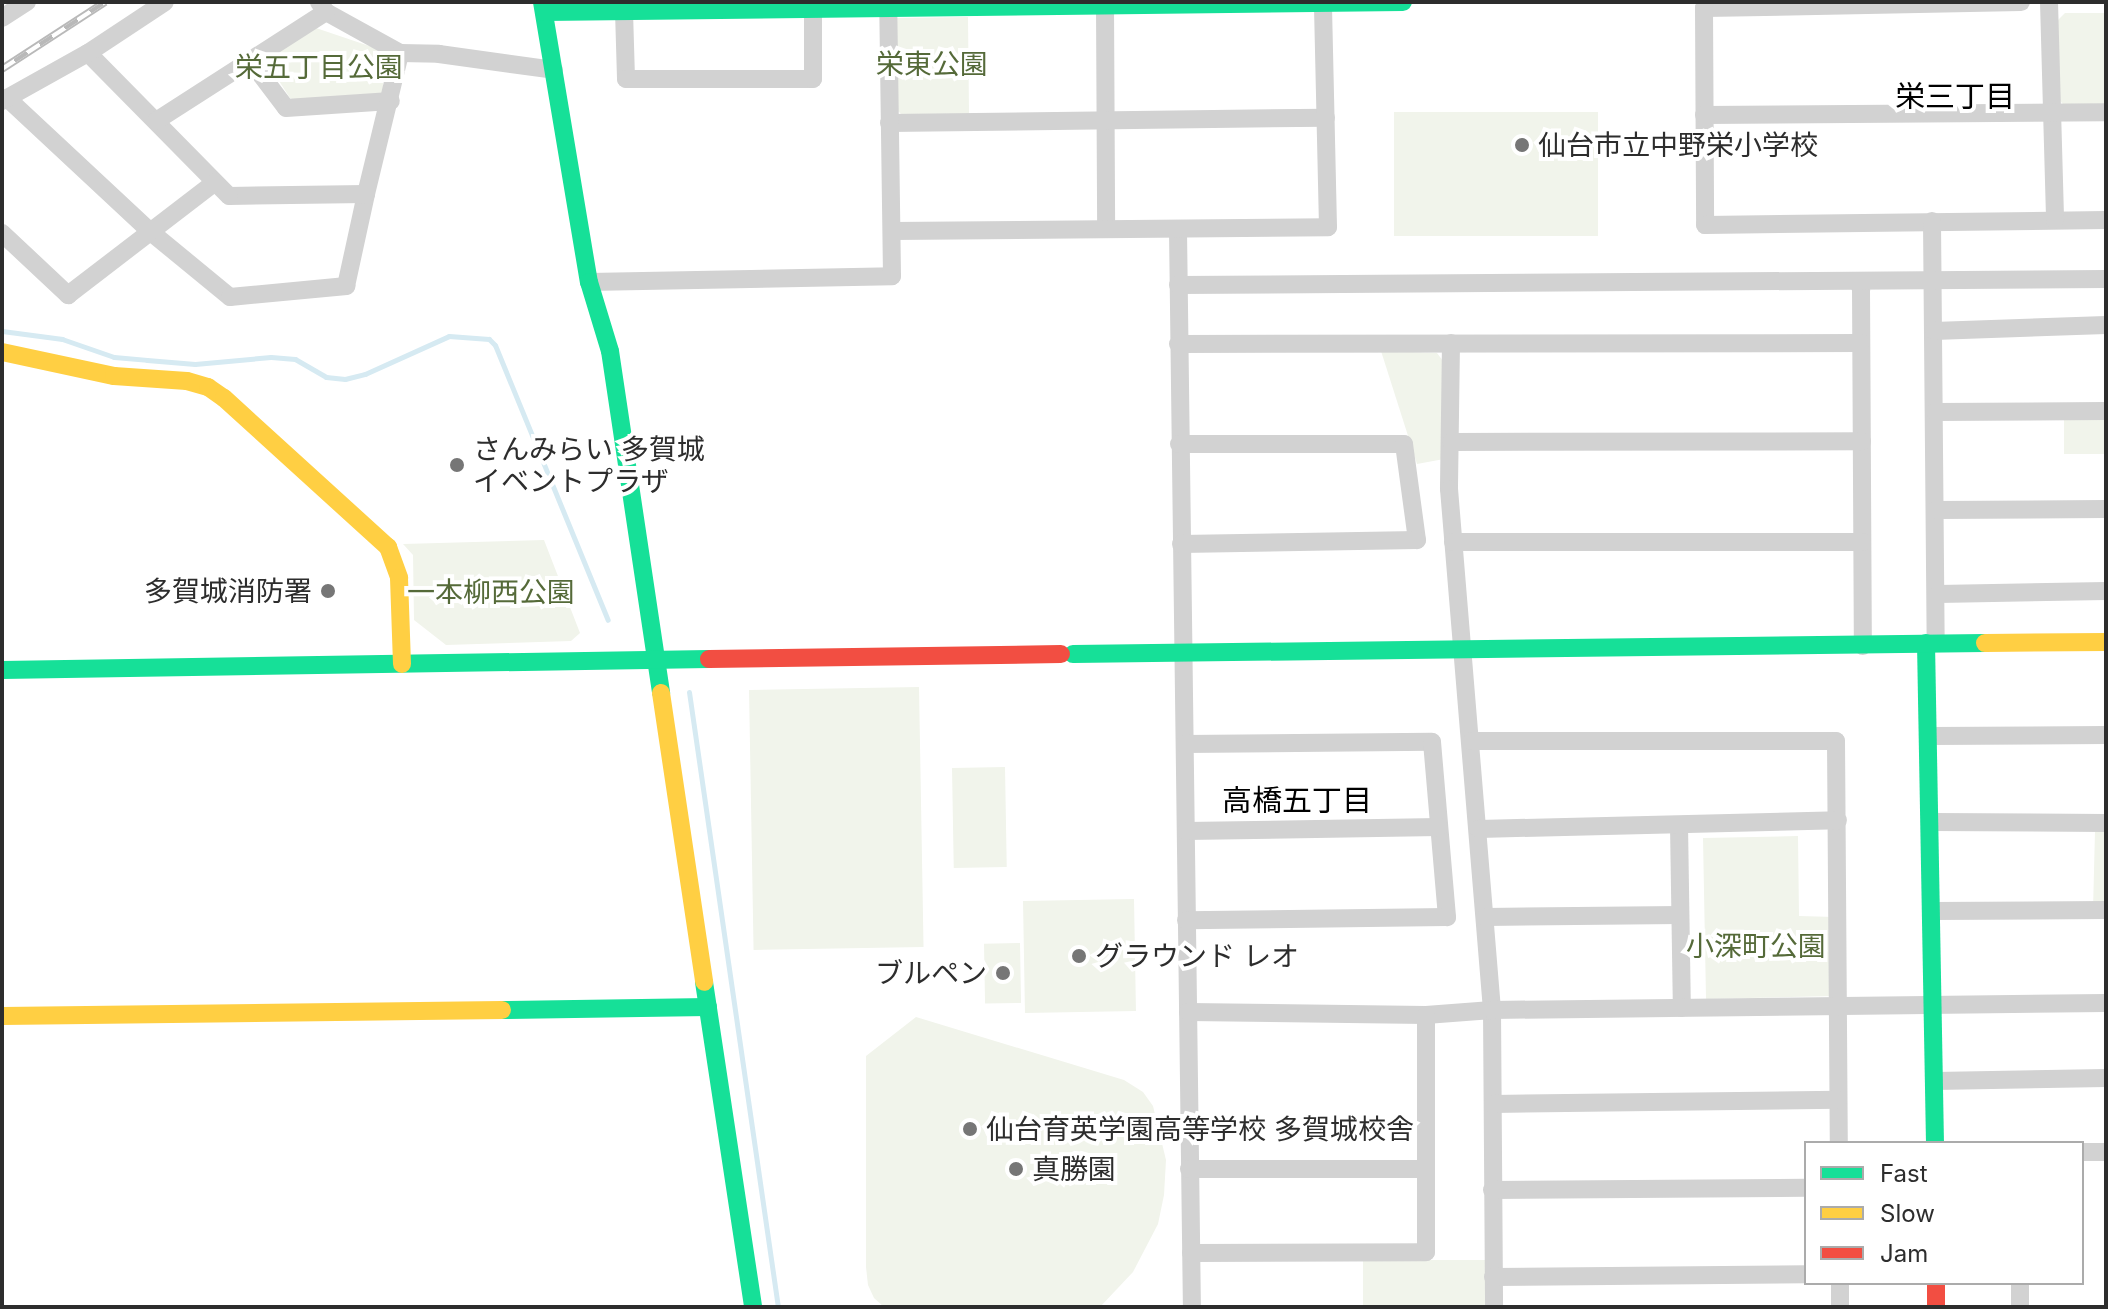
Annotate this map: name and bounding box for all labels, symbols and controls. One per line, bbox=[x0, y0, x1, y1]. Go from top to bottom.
park label: 栄東公園 bbox=[876, 47, 988, 81]
park label: 栄五丁目公園 bbox=[235, 50, 403, 84]
district label: 栄三丁目 bbox=[1895, 78, 2015, 114]
place label: 仙台市立中野栄小学校 bbox=[1538, 128, 1818, 162]
marker: 仙台市立中野栄小学校 bbox=[1513, 136, 1531, 154]
place label: さんみらい 多賀城 イベントプラザ bbox=[473, 432, 705, 498]
marker: さんみらい 多賀城 イベントプラザ bbox=[448, 456, 466, 474]
place label: 多賀城消防署 bbox=[144, 574, 312, 608]
park label: 一本柳西公園 bbox=[407, 575, 575, 609]
marker: 多賀城消防署 bbox=[319, 582, 337, 600]
district label: 高橋五丁目 bbox=[1222, 782, 1372, 818]
park label: 小深町公園 bbox=[1686, 929, 1826, 963]
place label: グラウンド レオ bbox=[1095, 939, 1299, 973]
marker: グラウンド レオ bbox=[1070, 947, 1088, 965]
place label: ブルペン bbox=[875, 956, 987, 990]
marker: ブルペン bbox=[994, 964, 1012, 982]
place label: 仙台育英学園高等学校 多賀城校舎 bbox=[986, 1112, 1414, 1146]
marker: 仙台育英学園高等学校 多賀城校舎 bbox=[961, 1120, 979, 1138]
legend bbox=[1804, 1141, 2084, 1285]
place label: 真勝園 bbox=[1032, 1152, 1116, 1186]
text: Fast bbox=[1880, 1159, 1928, 1188]
marker: 真勝園 bbox=[1007, 1160, 1025, 1178]
text: Slow bbox=[1880, 1199, 1935, 1228]
text: Jam bbox=[1880, 1239, 1928, 1268]

